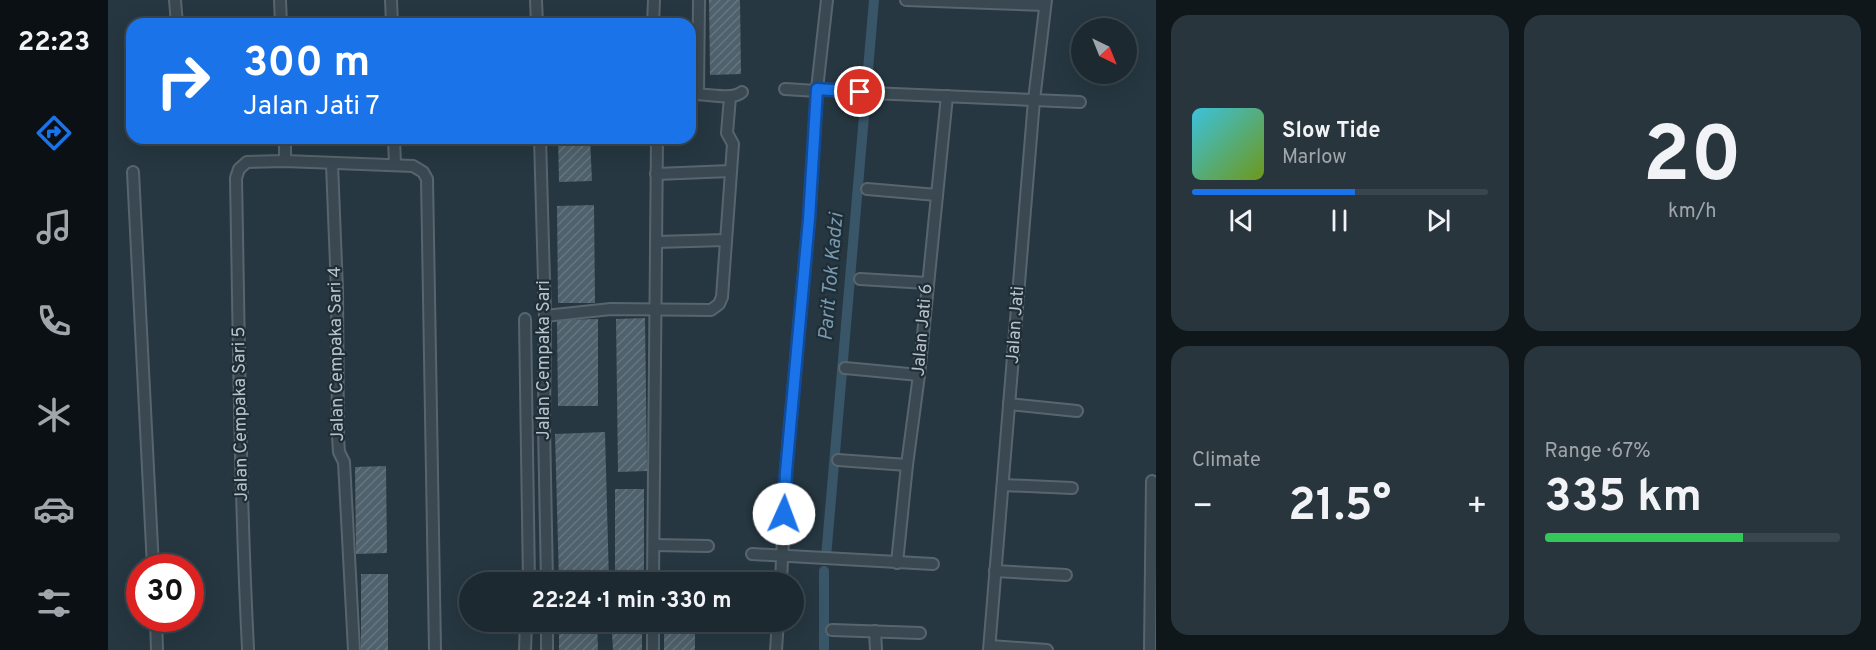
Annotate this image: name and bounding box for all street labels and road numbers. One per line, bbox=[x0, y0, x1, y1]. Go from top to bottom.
street label: Jalan Cempaka Sari 4 bbox=[324, 266, 350, 442]
street label: Jalan Cempaka Sari bbox=[533, 280, 556, 440]
street label: Jalan Jati 6 bbox=[907, 283, 939, 377]
street label: Jalan Jati bbox=[1002, 285, 1030, 365]
street label: Jalan Cempaka Sari 5 bbox=[228, 326, 254, 502]

